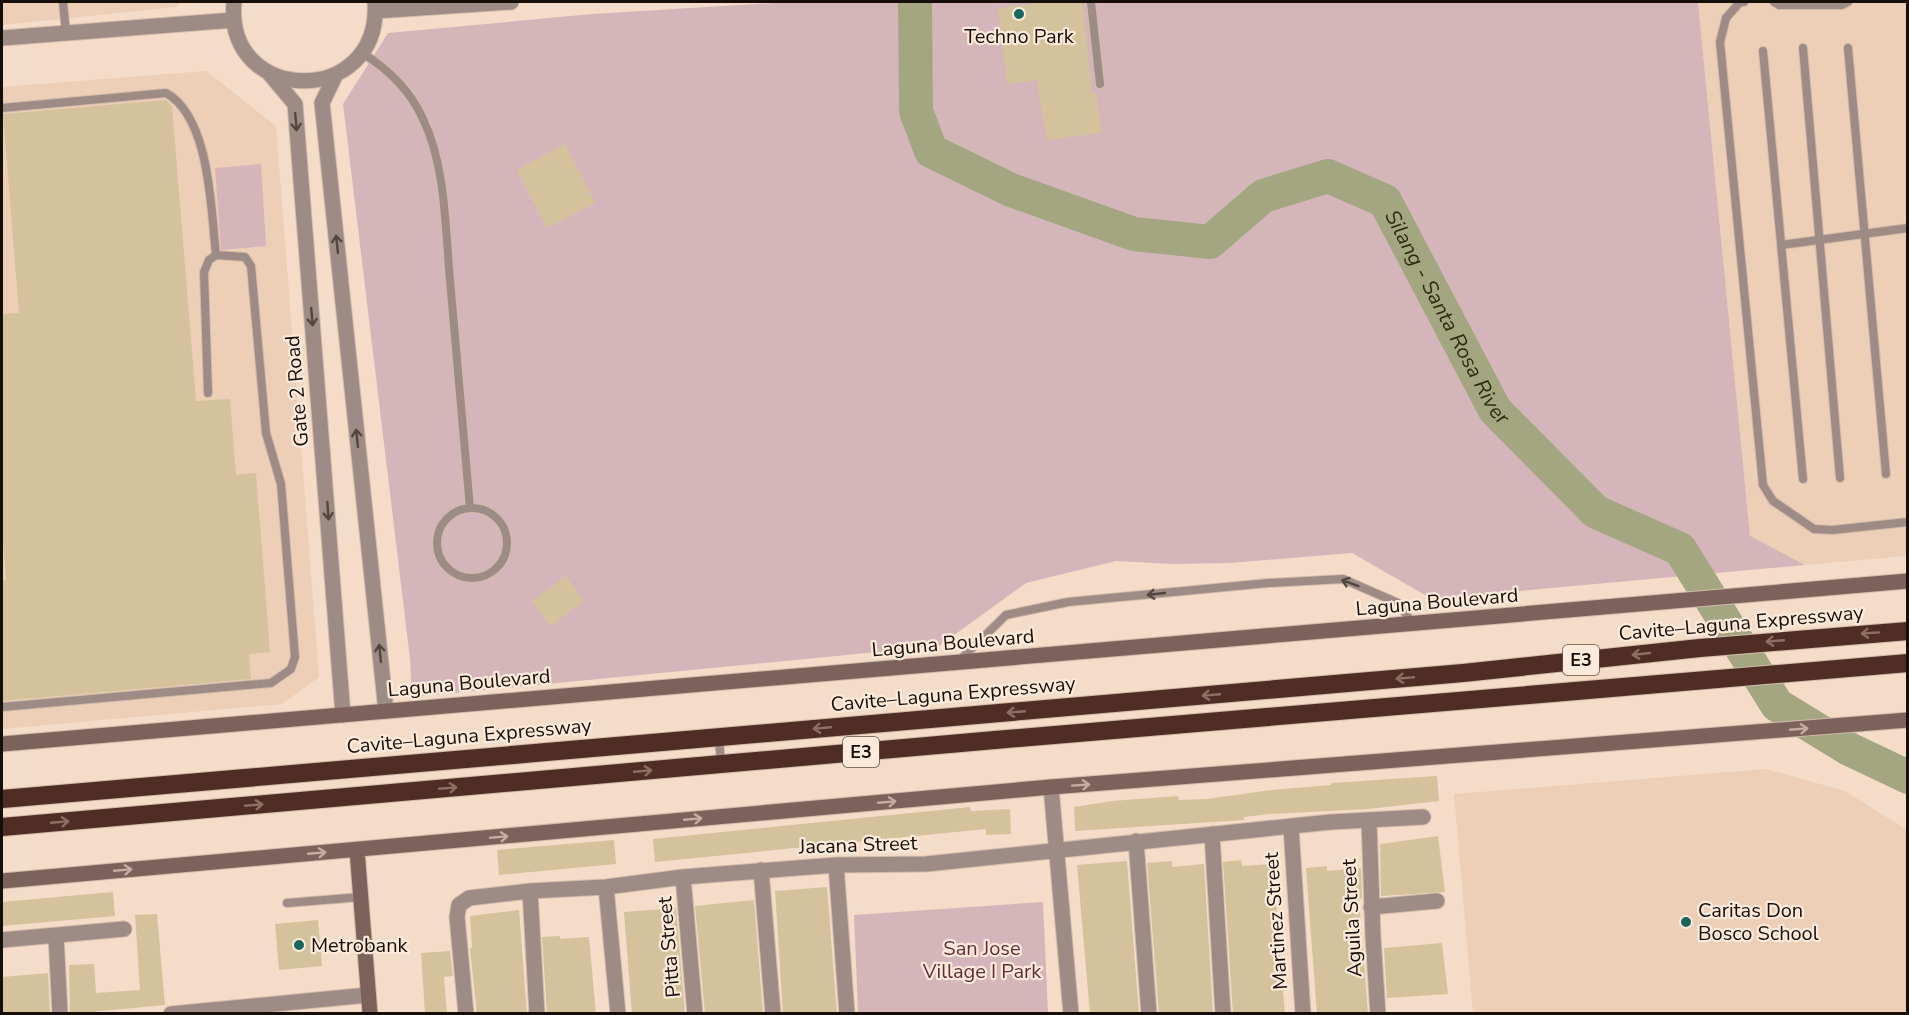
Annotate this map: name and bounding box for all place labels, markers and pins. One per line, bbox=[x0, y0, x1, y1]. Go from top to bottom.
marker: Techno Park bbox=[1012, 7, 1026, 21]
place label: Techno Park bbox=[964, 23, 1075, 50]
place label: Caritas Don Bosco School bbox=[1698, 897, 1819, 947]
marker: Caritas Don Bosco School bbox=[1679, 915, 1693, 929]
place label: Metrobank bbox=[311, 932, 409, 959]
marker: Metrobank bbox=[292, 938, 306, 952]

